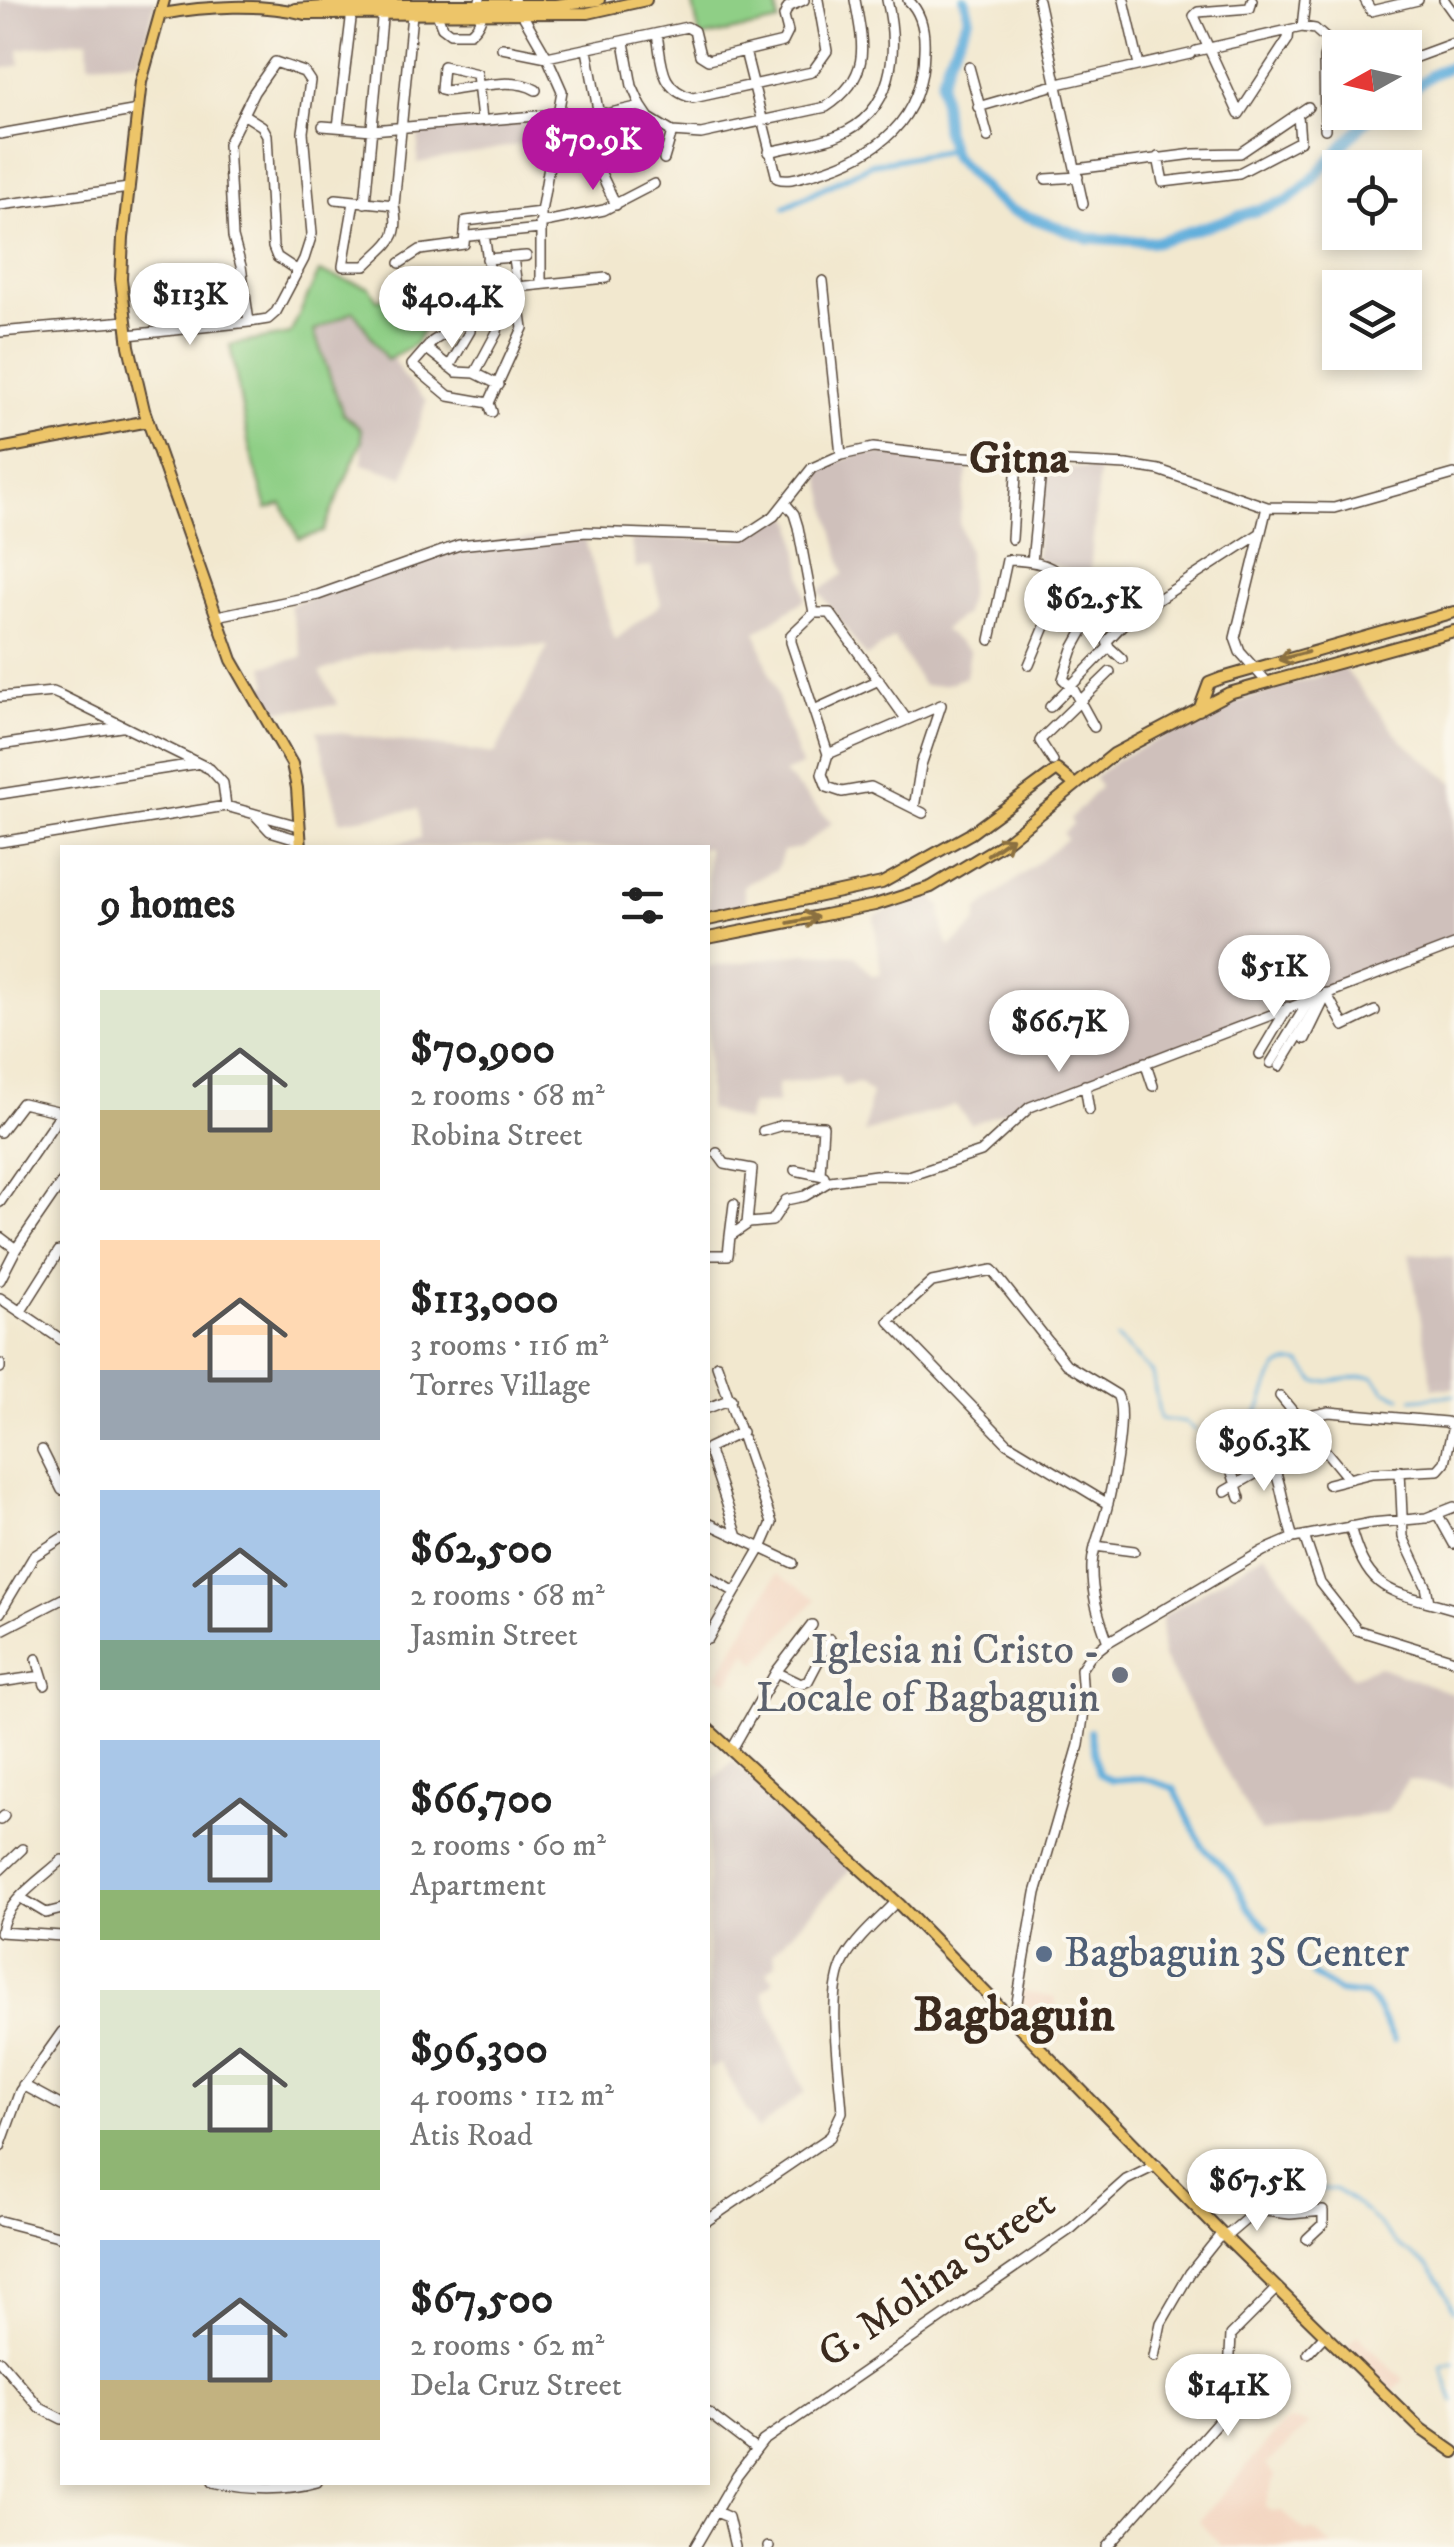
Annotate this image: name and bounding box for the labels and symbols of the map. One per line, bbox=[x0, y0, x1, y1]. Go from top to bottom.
north arrow bbox=[1322, 30, 1422, 130]
pin: $70.9K bbox=[512, 108, 674, 193]
pin: $113K bbox=[120, 263, 260, 348]
pin: $40.4K bbox=[371, 266, 533, 351]
district label: Gitna bbox=[969, 431, 1070, 487]
pin: $62.5K bbox=[1013, 567, 1175, 652]
one-way arrow bbox=[1277, 648, 1309, 667]
one-way arrow bbox=[985, 836, 1013, 857]
one-way arrow bbox=[786, 909, 818, 928]
pin: $51K bbox=[1215, 935, 1333, 1020]
pin: $66.7K bbox=[978, 990, 1140, 1075]
pin: $96.3K bbox=[1183, 1409, 1345, 1494]
place label: Iglesia ni Cristo - Locale of Bagbaguin bbox=[756, 1625, 1100, 1725]
marker: Iglesia ni Cristo - Locale of Bagbaguin bbox=[1109, 1664, 1131, 1686]
place label: Bagbaguin 3S Center bbox=[1064, 1928, 1409, 1980]
marker: Bagbaguin 3S Center bbox=[1033, 1943, 1055, 1965]
district label: Bagbaguin bbox=[914, 1986, 1115, 2046]
pin: $67.5K bbox=[1176, 2149, 1338, 2234]
street label: G. Molina Street bbox=[808, 2178, 1066, 2380]
pin: $141K bbox=[1158, 2354, 1298, 2439]

